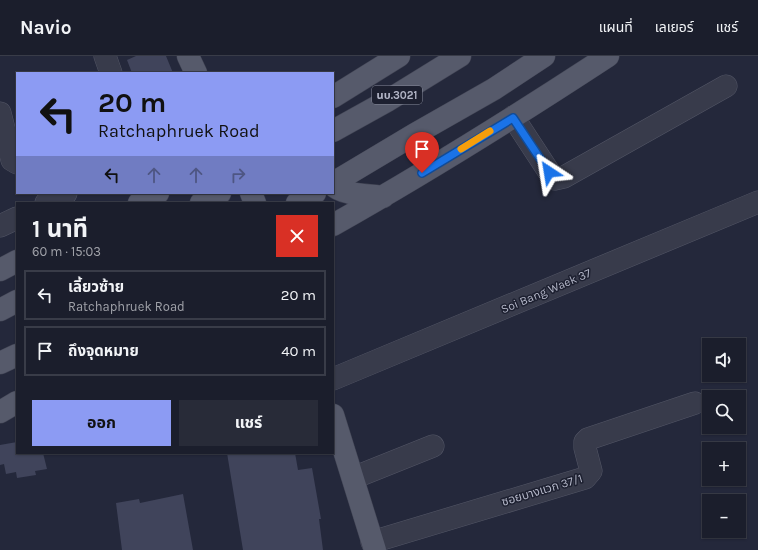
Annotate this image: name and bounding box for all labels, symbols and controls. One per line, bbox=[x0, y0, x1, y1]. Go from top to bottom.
text: Navio bbox=[20, 17, 72, 39]
text: แผนที่ bbox=[599, 19, 633, 36]
text: เลเยอร์ bbox=[655, 19, 694, 36]
text: แชร์ bbox=[716, 19, 738, 36]
text: 20 m bbox=[98, 86, 166, 119]
road number: นบ.3021 bbox=[372, 86, 422, 104]
icon: left bbox=[32, 88, 84, 140]
text: Ratchaphruek Road bbox=[98, 120, 260, 142]
pin bbox=[405, 132, 439, 173]
icon: arrive bbox=[411, 138, 433, 160]
position arrow bbox=[528, 151, 570, 193]
icon: left bbox=[101, 164, 123, 186]
icon: ahead bbox=[143, 164, 165, 186]
icon: ahead bbox=[185, 164, 207, 186]
icon: right bbox=[227, 164, 249, 186]
text: 1 นาที bbox=[32, 215, 88, 243]
button: close bbox=[276, 215, 318, 257]
text: 60 m · 15:03 bbox=[32, 244, 101, 259]
street label: Soi Bang Waek 37 bbox=[499, 266, 594, 316]
text: เลี้ยวซ้าย bbox=[68, 278, 124, 296]
icon: left bbox=[34, 284, 56, 306]
text: 20 m bbox=[281, 286, 316, 304]
text: Ratchaphruek Road bbox=[68, 299, 185, 314]
map controls bbox=[702, 338, 746, 538]
button: sound bbox=[702, 338, 746, 382]
icon: arrive bbox=[34, 340, 56, 362]
text: ถึงจุดหมาย bbox=[68, 342, 139, 360]
text: 40 m bbox=[281, 342, 316, 360]
button: search bbox=[702, 390, 746, 434]
button: ออก bbox=[32, 400, 171, 446]
button: แชร์ bbox=[179, 400, 318, 446]
button: + bbox=[702, 442, 746, 486]
street label: ซอยบางแวก 37/1 bbox=[500, 471, 584, 509]
button: − bbox=[702, 494, 746, 538]

